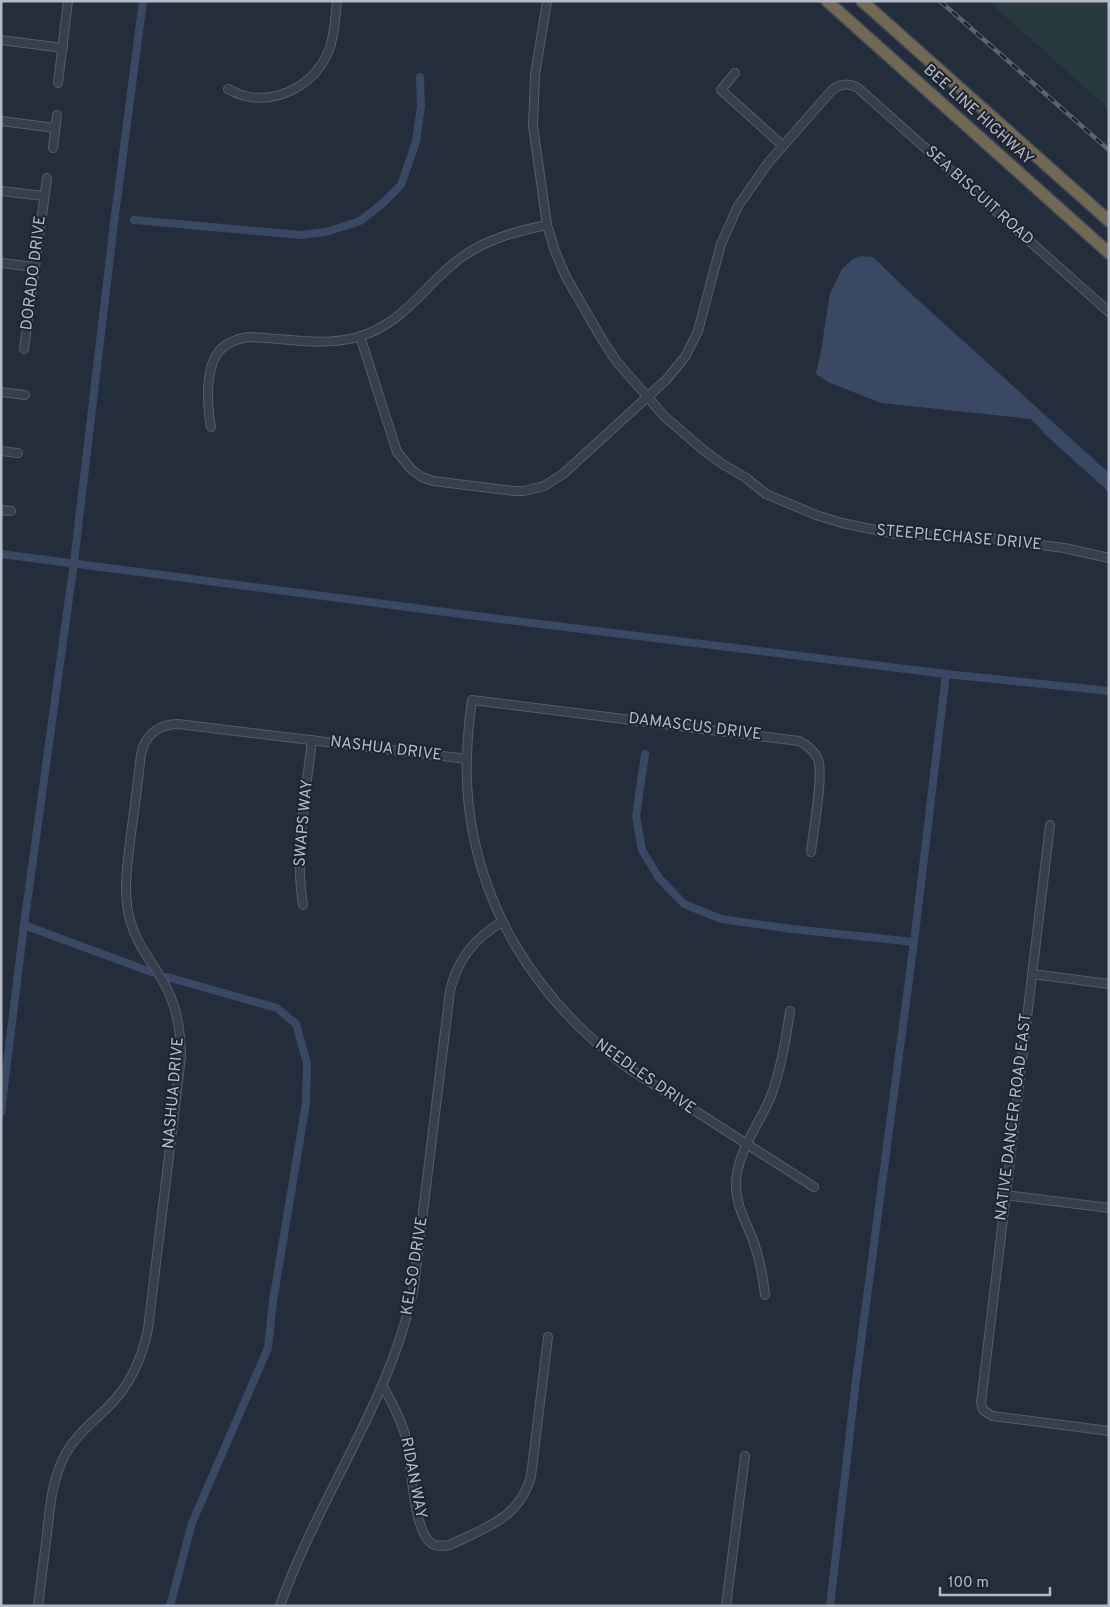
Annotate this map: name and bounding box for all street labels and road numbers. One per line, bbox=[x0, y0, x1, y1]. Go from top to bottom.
street label: BEE LINE HIGHWAY bbox=[919, 60, 1037, 170]
street label: SEA BISCUIT ROAD bbox=[921, 142, 1037, 250]
street label: DORADO DRIVE bbox=[17, 215, 51, 331]
street label: STEEPLECHASE DRIVE bbox=[876, 521, 1042, 555]
street label: DAMASCUS DRIVE bbox=[627, 709, 763, 745]
street label: NASHUA DRIVE bbox=[329, 732, 443, 766]
street label: SWAPS WAY bbox=[290, 778, 318, 868]
street label: NATIVE DANCER ROAD EAST bbox=[991, 1012, 1037, 1222]
street label: NEEDLES DRIVE bbox=[591, 1035, 699, 1119]
street label: NASHUA DRIVE bbox=[159, 1036, 189, 1150]
street label: KELSO DRIVE bbox=[397, 1215, 433, 1317]
street label: RIDAN WAY bbox=[395, 1435, 431, 1521]

